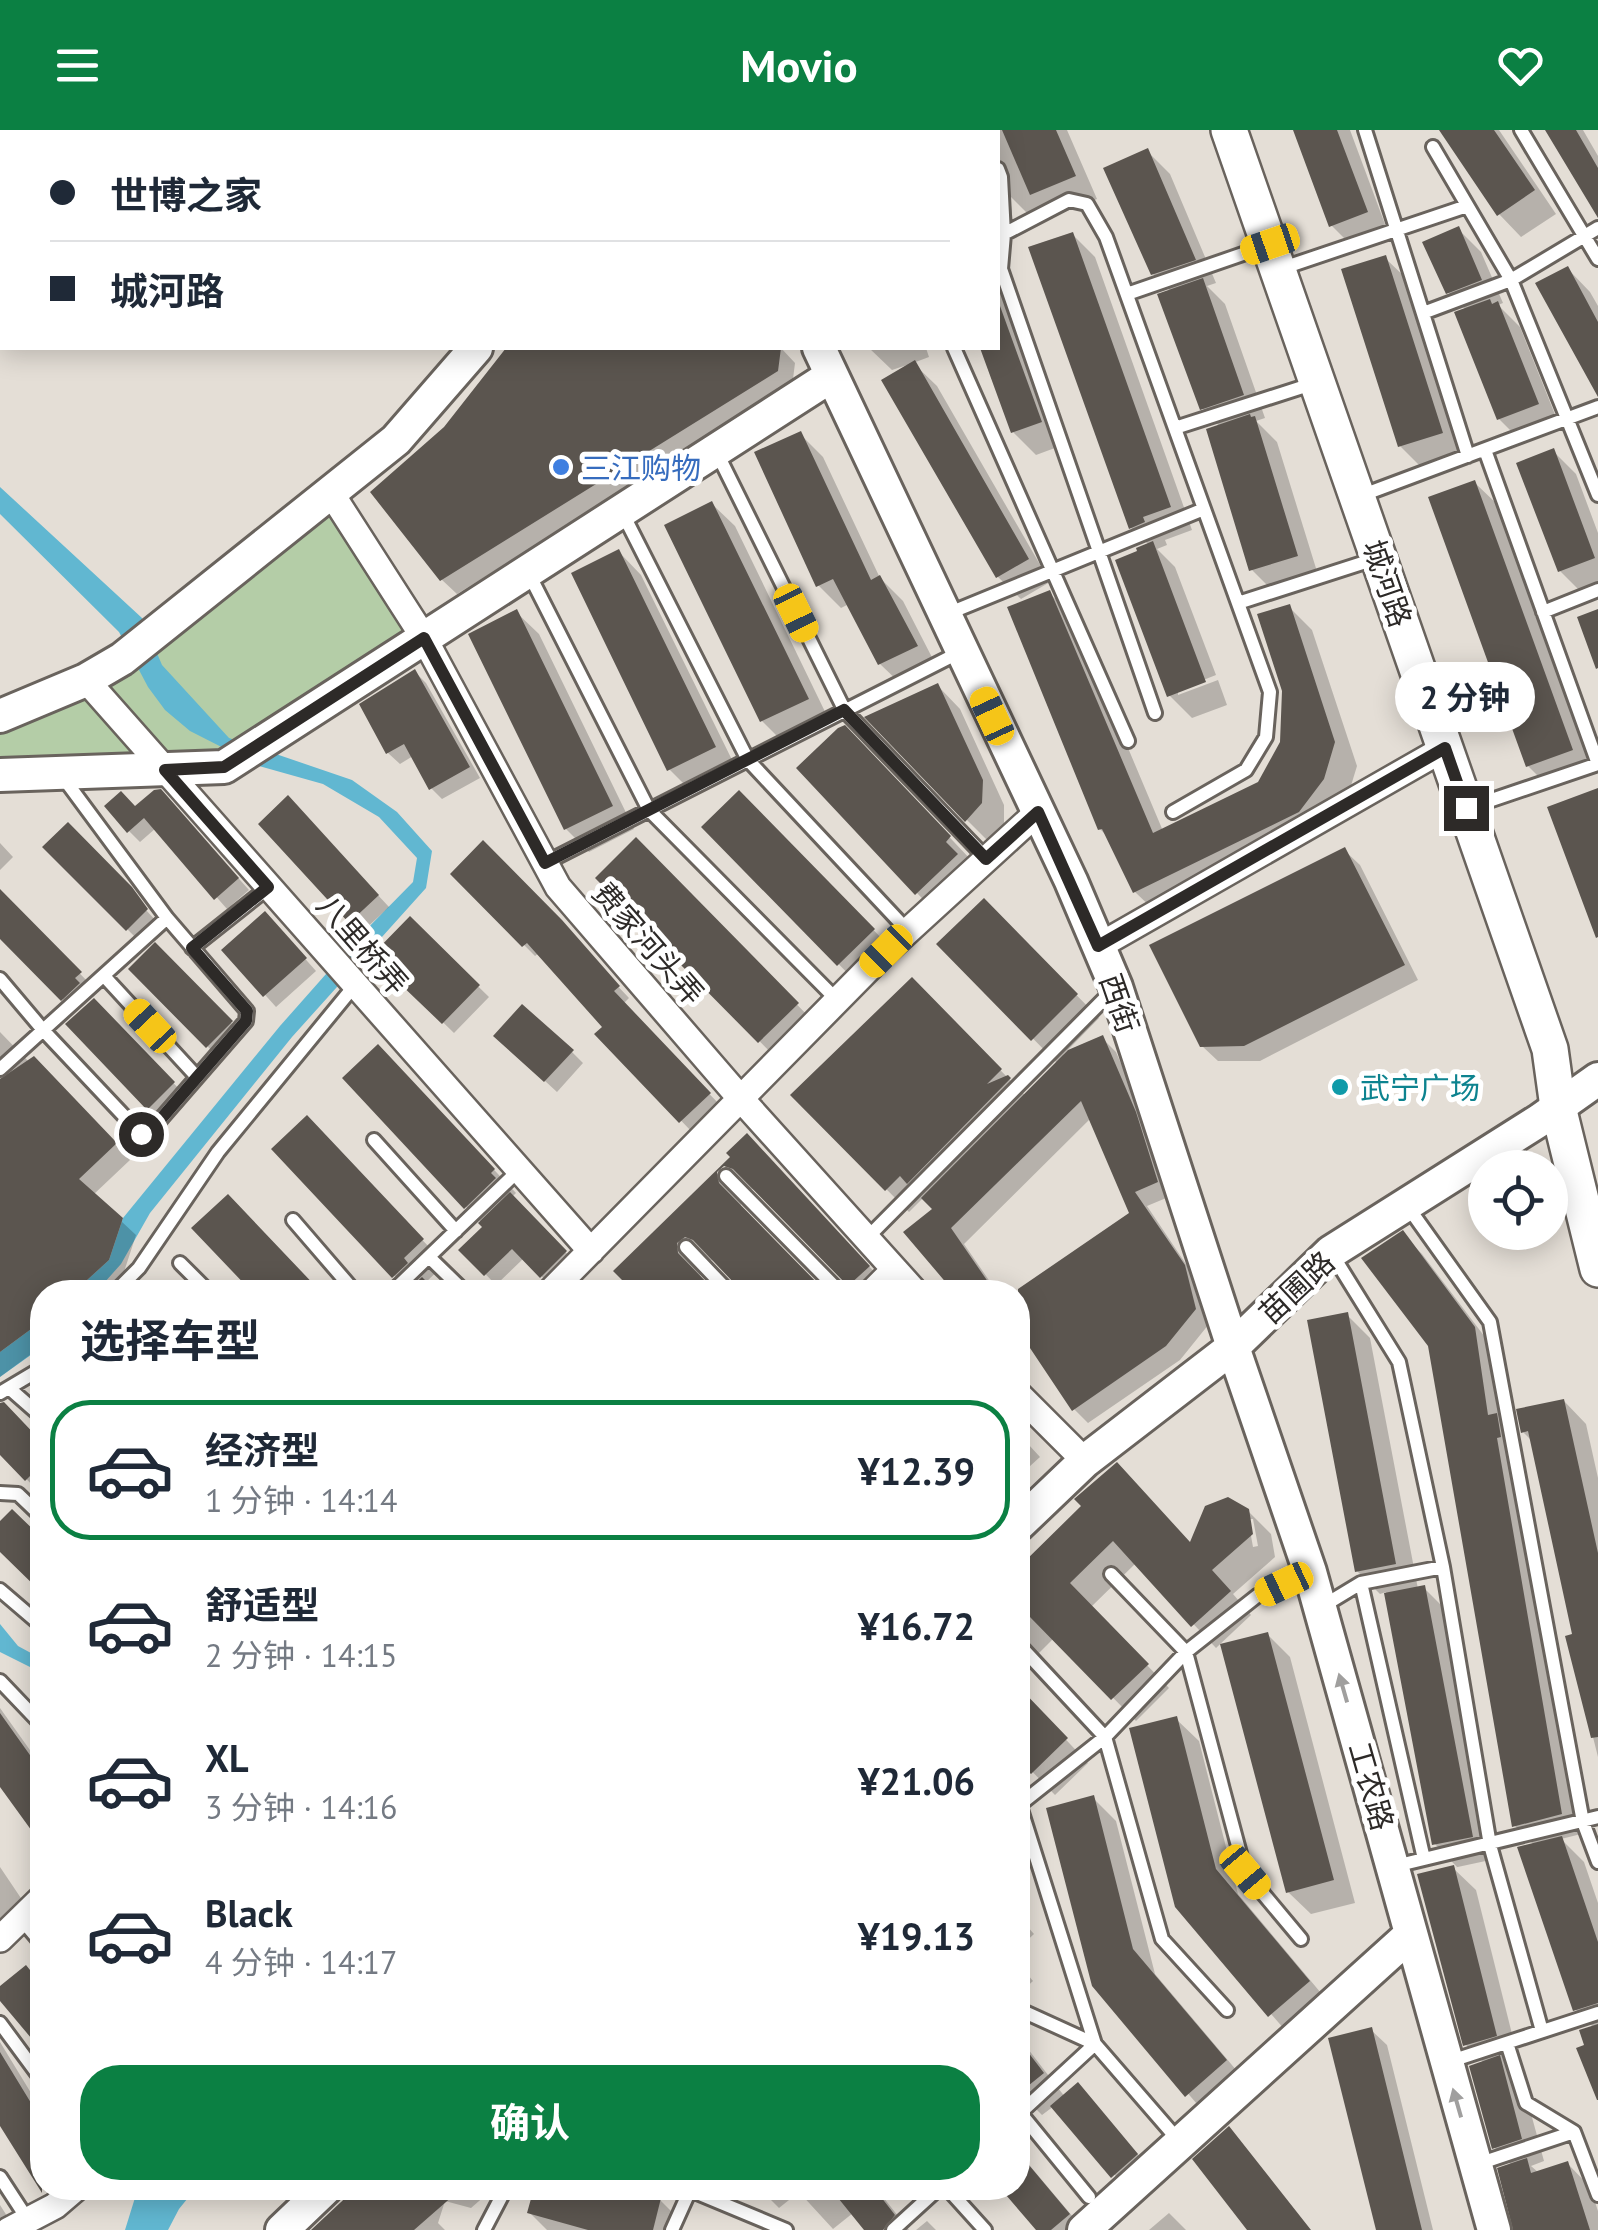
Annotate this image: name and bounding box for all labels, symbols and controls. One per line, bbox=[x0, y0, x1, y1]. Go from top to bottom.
text: Movio bbox=[740, 36, 858, 94]
icon: menu bbox=[50, 38, 105, 93]
icon: heart bbox=[1493, 38, 1548, 93]
text: 世博之家 bbox=[110, 170, 262, 219]
car bbox=[1237, 220, 1303, 268]
text: 城河路 bbox=[110, 266, 224, 315]
place label: 三江购物 bbox=[581, 448, 701, 487]
marker: 三江购物 bbox=[550, 456, 572, 478]
street label: 城河路 bbox=[1355, 534, 1421, 632]
car bbox=[769, 579, 823, 647]
callout: 2 分钟 bbox=[1396, 663, 1536, 733]
text: 2 分钟 bbox=[1420, 676, 1510, 718]
car bbox=[966, 682, 1018, 750]
route end bbox=[1444, 786, 1489, 831]
street label: 费家河头弄 bbox=[585, 874, 713, 1012]
street label: 八里桥弄 bbox=[309, 886, 417, 1002]
car bbox=[854, 919, 918, 983]
street label: 西街 bbox=[1092, 968, 1148, 1038]
car bbox=[119, 994, 181, 1058]
place label: 武宁广场 bbox=[1360, 1068, 1480, 1107]
marker: 武宁广场 bbox=[1329, 1076, 1351, 1098]
route start bbox=[119, 1112, 164, 1157]
map controls bbox=[1468, 1150, 1568, 1250]
button: locate bbox=[1468, 1150, 1568, 1250]
street label: 苗圃路 bbox=[1250, 1242, 1342, 1332]
text: 选择车型 bbox=[80, 1311, 260, 1369]
icon: car bbox=[85, 1425, 175, 1515]
text: 经济型 bbox=[205, 1425, 319, 1474]
text: ¥12.39 bbox=[858, 1446, 975, 1495]
text: 1 分钟 · 14:14 bbox=[205, 1479, 397, 1521]
car bbox=[1250, 1558, 1318, 1610]
icon: car bbox=[85, 1580, 175, 1670]
text: 舒适型 bbox=[205, 1580, 319, 1629]
text: ¥16.72 bbox=[858, 1601, 975, 1650]
text: 2 分钟 · 14:15 bbox=[205, 1634, 397, 1676]
one-way arrow bbox=[1335, 1672, 1351, 1703]
text: XL bbox=[205, 1733, 249, 1782]
icon: car bbox=[85, 1735, 175, 1825]
street label: 工农路 bbox=[1341, 1737, 1403, 1835]
text: ¥21.06 bbox=[858, 1756, 975, 1805]
text: 3 分钟 · 14:16 bbox=[205, 1786, 397, 1828]
car bbox=[1214, 1839, 1276, 1905]
text: Black bbox=[205, 1888, 293, 1937]
icon: car bbox=[85, 1890, 175, 1980]
text: ¥19.13 bbox=[858, 1911, 975, 1960]
text: 4 分钟 · 14:17 bbox=[205, 1941, 397, 1983]
button: 确认 bbox=[80, 2065, 980, 2180]
one-way arrow bbox=[1449, 2087, 1465, 2118]

